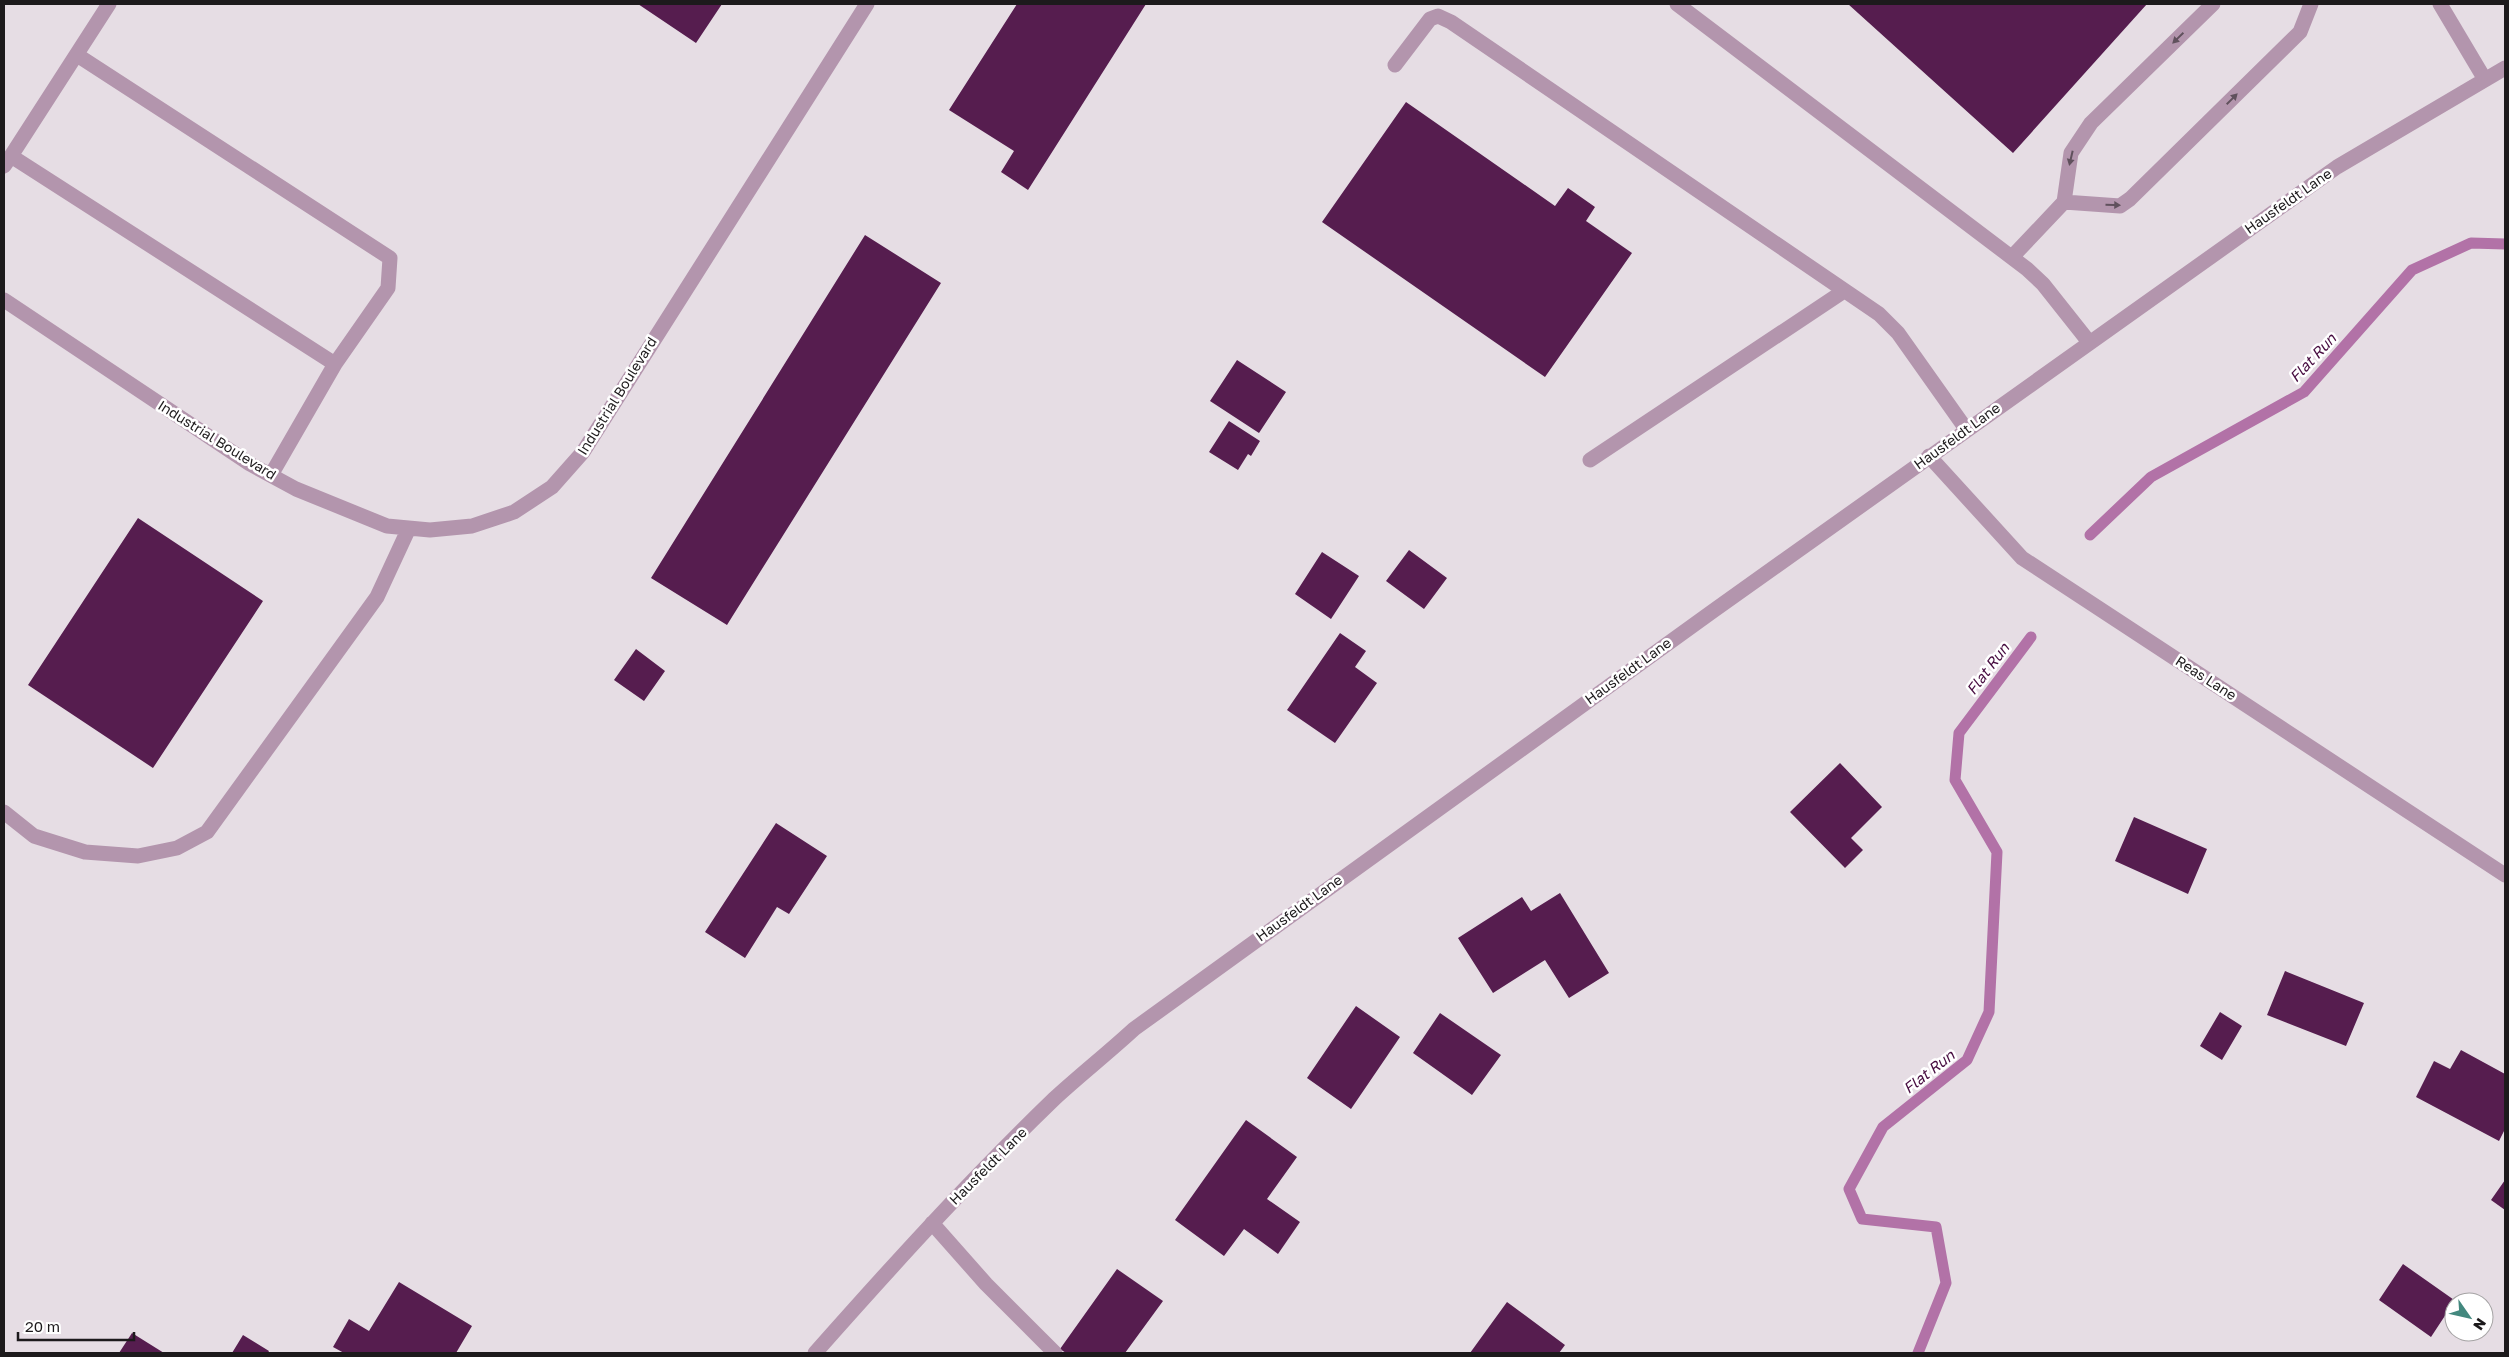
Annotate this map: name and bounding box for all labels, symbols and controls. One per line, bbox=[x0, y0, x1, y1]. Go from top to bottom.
one-way arrow bbox=[2172, 32, 2184, 44]
one-way arrow bbox=[2226, 93, 2238, 105]
one-way arrow bbox=[2067, 150, 2075, 165]
street label: Hausfeldt Lane bbox=[2241, 164, 2335, 237]
one-way arrow bbox=[2105, 201, 2121, 209]
water label: Flat Run bbox=[2285, 329, 2340, 385]
street label: Industrial Boulevard bbox=[573, 334, 660, 458]
street label: Industrial Boulevard bbox=[155, 396, 279, 483]
street label: Hausfeldt Lane bbox=[1910, 399, 2003, 473]
street label: Hausfeldt Lane bbox=[1581, 634, 1674, 708]
water label: Flat Run bbox=[1962, 638, 2013, 698]
street label: Reas Lane bbox=[2173, 652, 2240, 704]
street label: Hausfeldt Lane bbox=[1252, 871, 1345, 945]
water label: Flat Run bbox=[1899, 1045, 1958, 1097]
street label: Hausfeldt Lane bbox=[945, 1123, 1030, 1208]
north arrow bbox=[2444, 1292, 2494, 1342]
scale bar bbox=[18, 1310, 134, 1342]
text: N bbox=[2470, 1315, 2490, 1334]
text: 20 m bbox=[25, 1317, 60, 1335]

